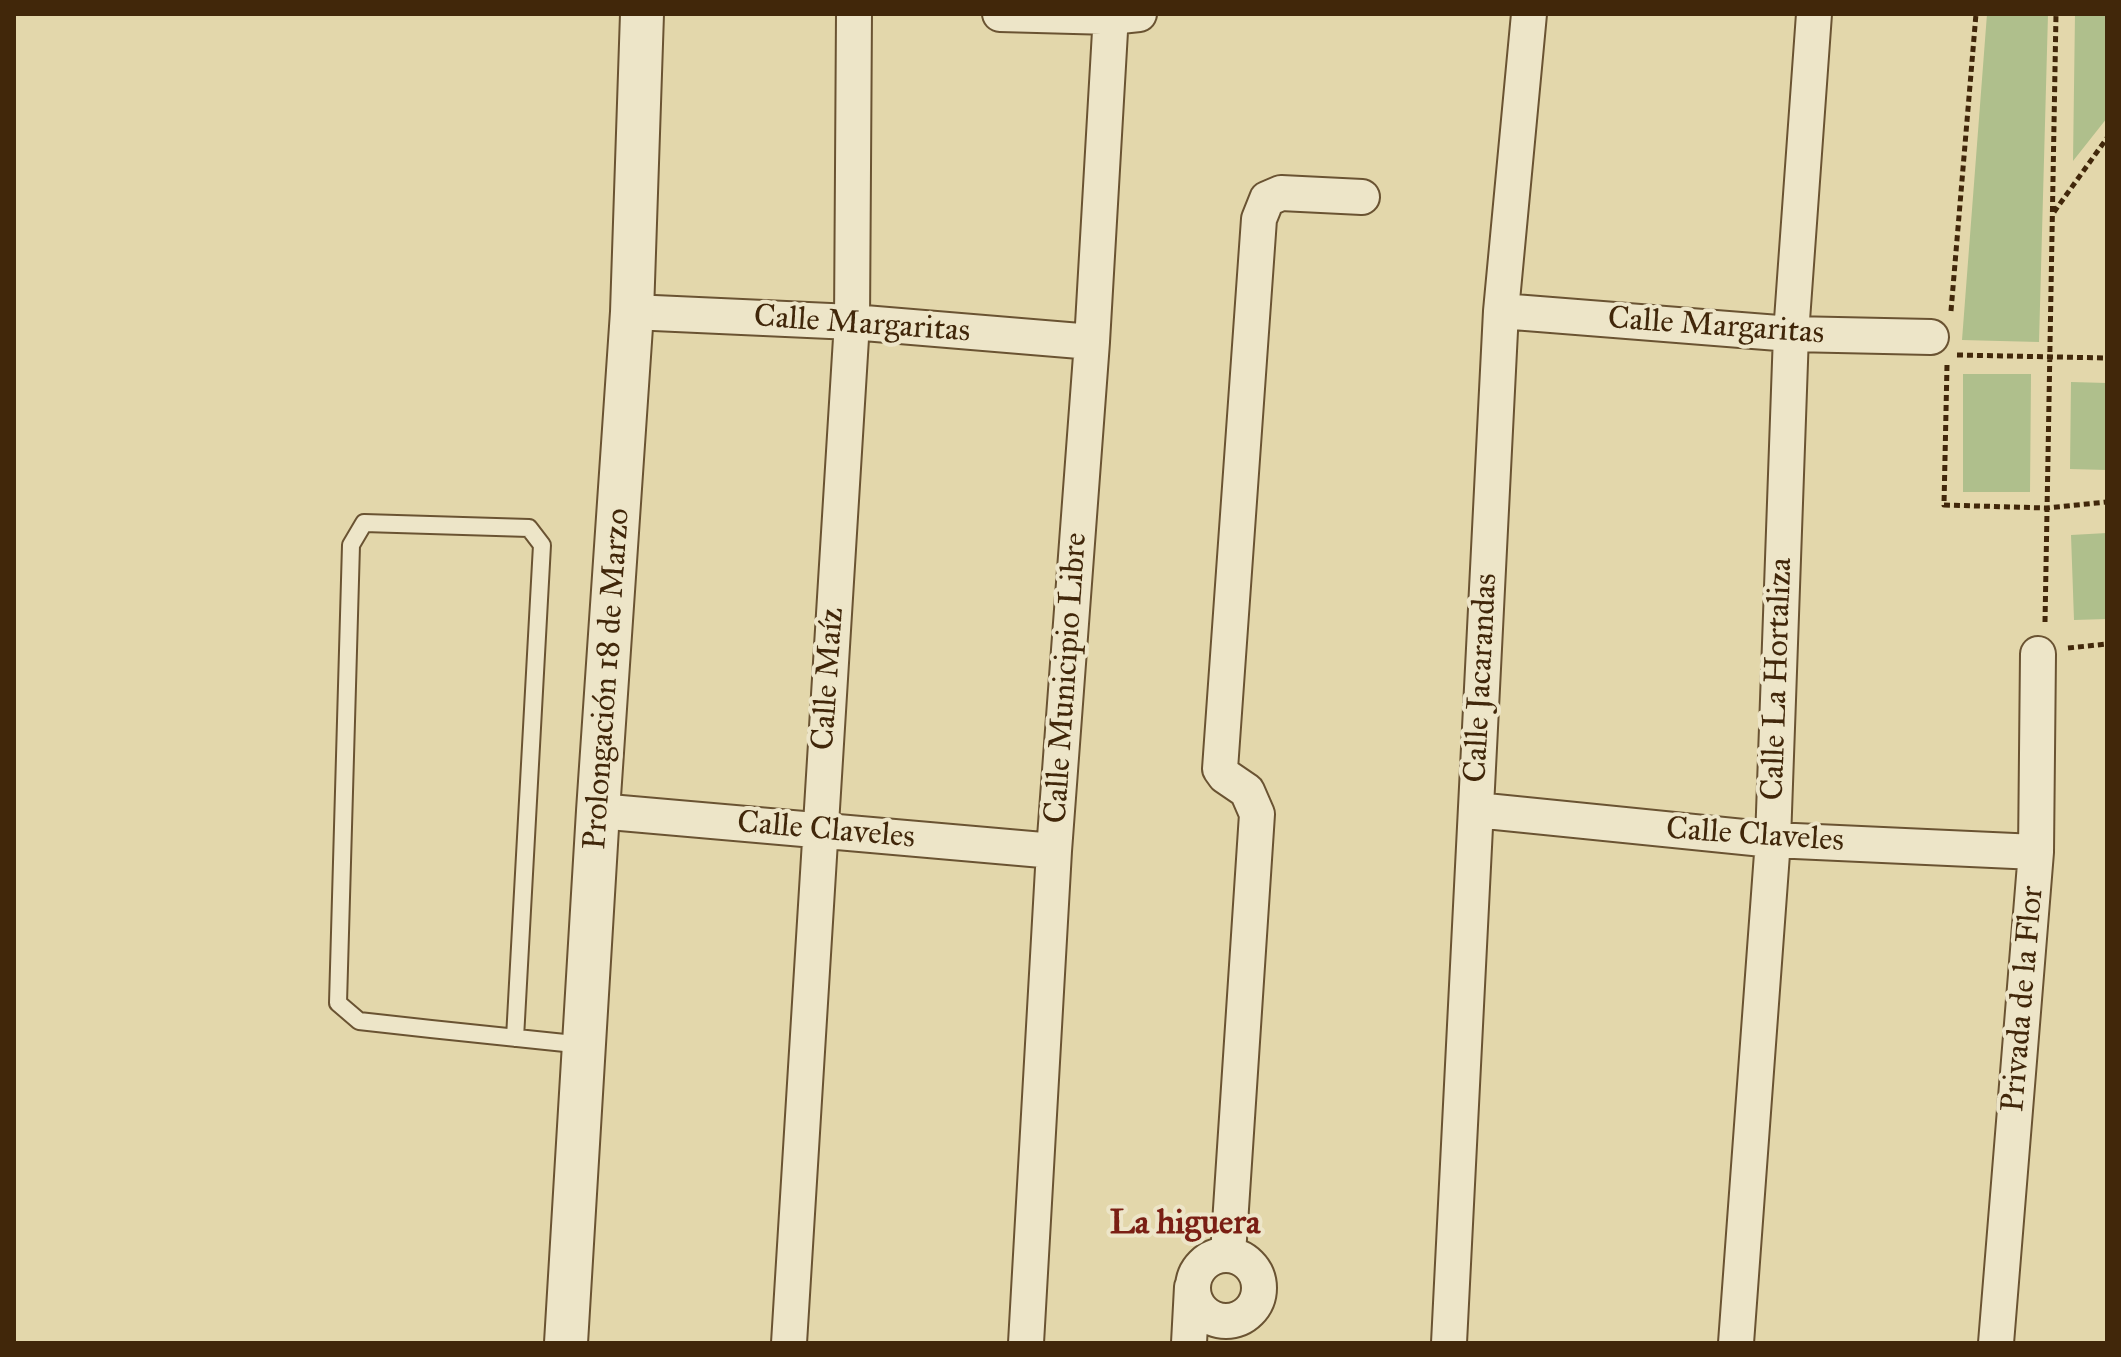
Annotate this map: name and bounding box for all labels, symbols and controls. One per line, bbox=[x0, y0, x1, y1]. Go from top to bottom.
street label: Calle Margaritas bbox=[753, 298, 971, 352]
street label: Calle Margaritas bbox=[1607, 300, 1825, 354]
street label: Prolongación 18 de Marzo bbox=[577, 507, 639, 851]
street label: Calle Municipio Libre bbox=[1038, 531, 1096, 825]
street label: Calle La Hortaliza bbox=[1755, 557, 1801, 801]
street label: Calle Jacarandas bbox=[1457, 572, 1507, 784]
street label: Calle Maíz bbox=[805, 606, 853, 752]
street label: Calle Claveles bbox=[736, 804, 916, 858]
street label: Calle Claveles bbox=[1665, 811, 1845, 861]
street label: Privada de la Flor bbox=[1995, 884, 2053, 1114]
district label: La higuera bbox=[1110, 1205, 1260, 1245]

